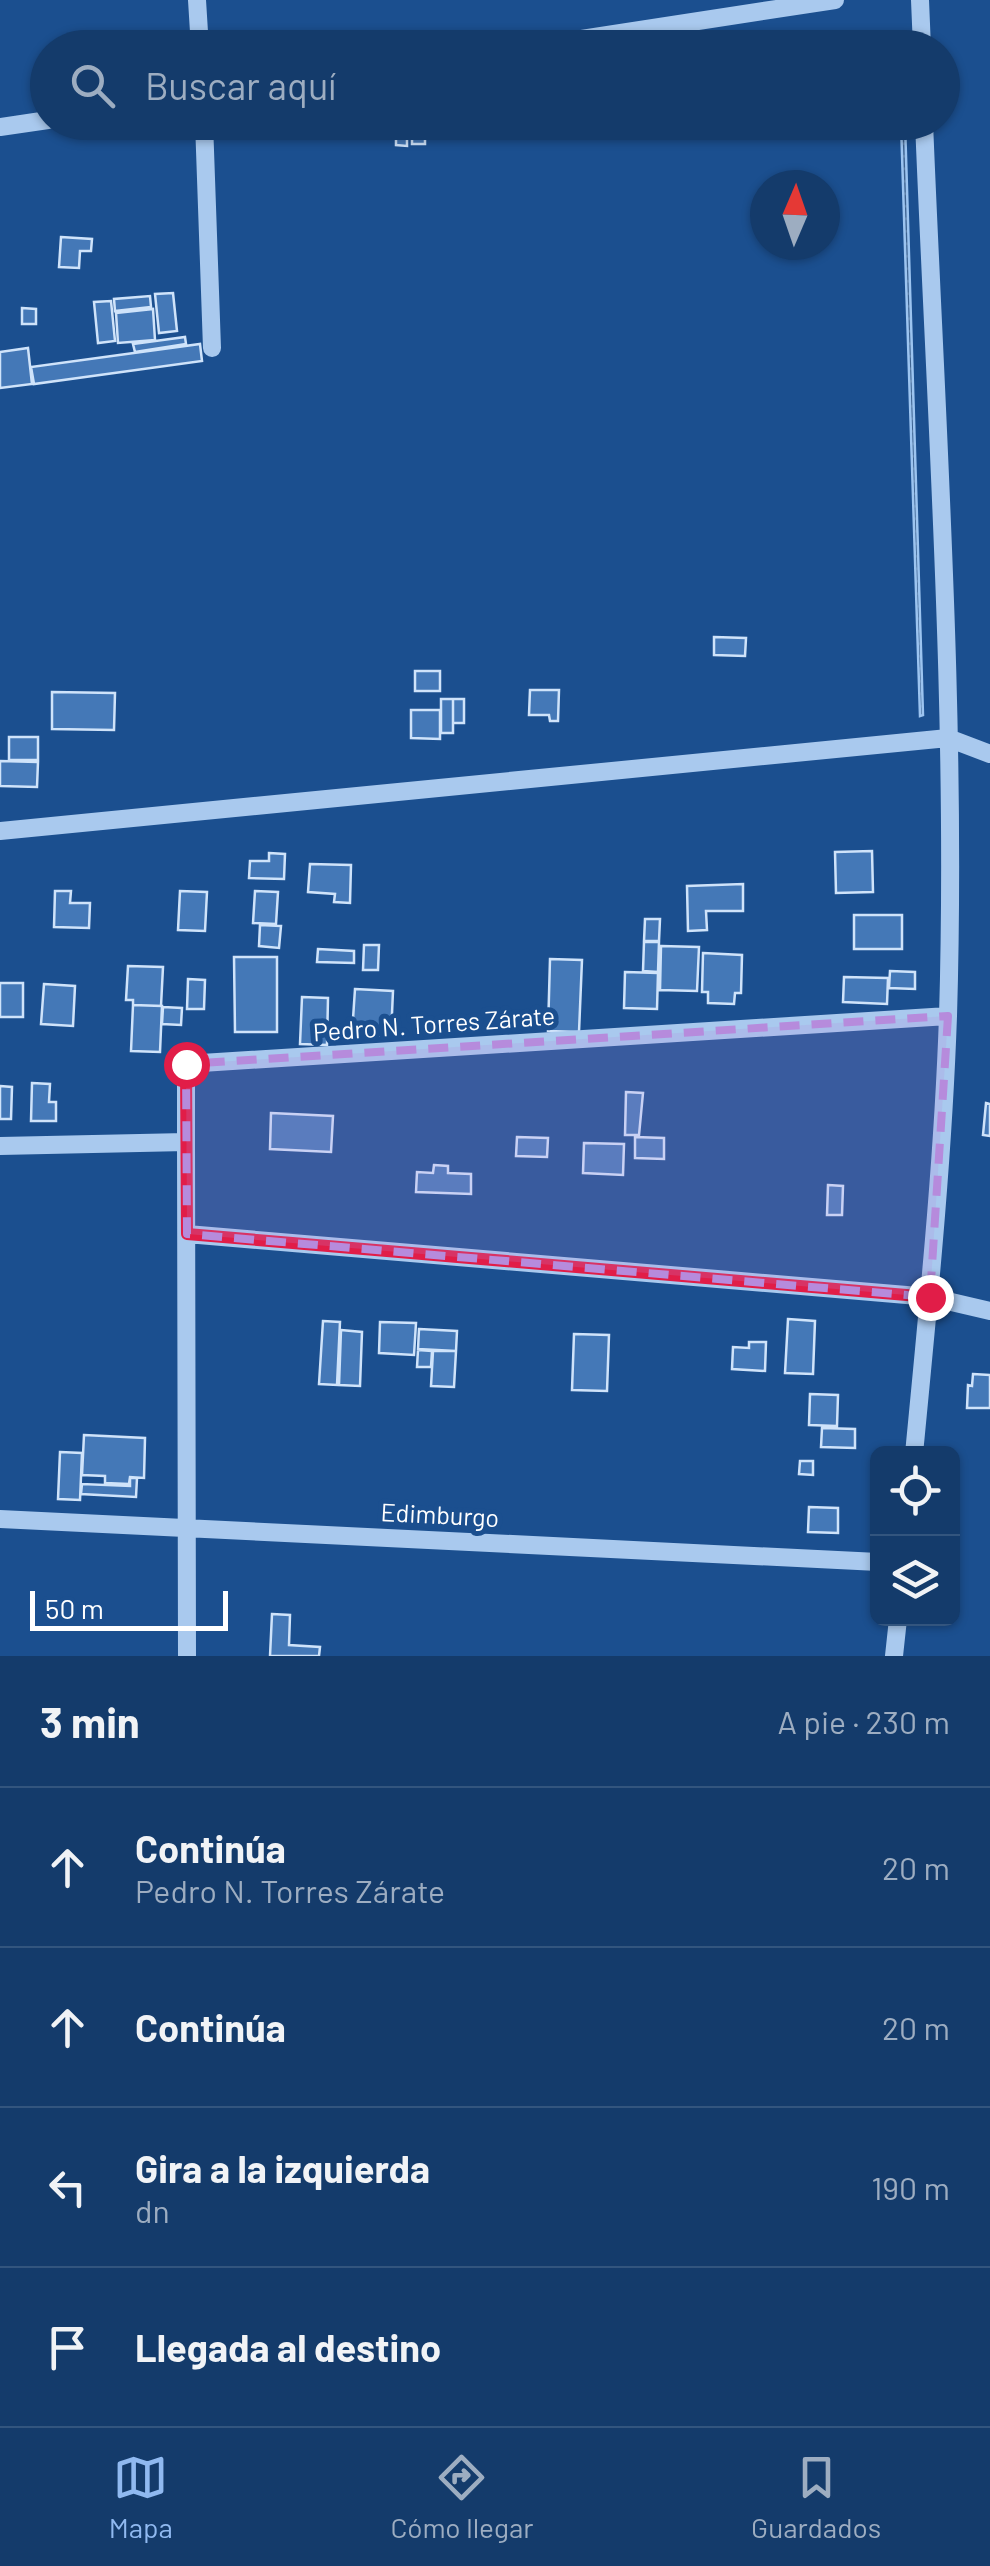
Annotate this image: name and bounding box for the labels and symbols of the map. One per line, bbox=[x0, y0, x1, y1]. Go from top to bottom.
north arrow bbox=[750, 170, 840, 260]
street label: Pedro N. Torres Zárate bbox=[312, 1000, 556, 1046]
route start bbox=[164, 1042, 210, 1088]
route end bbox=[908, 1275, 954, 1321]
street label: Edimburgo bbox=[380, 1496, 500, 1532]
scale bar bbox=[30, 1586, 228, 1631]

